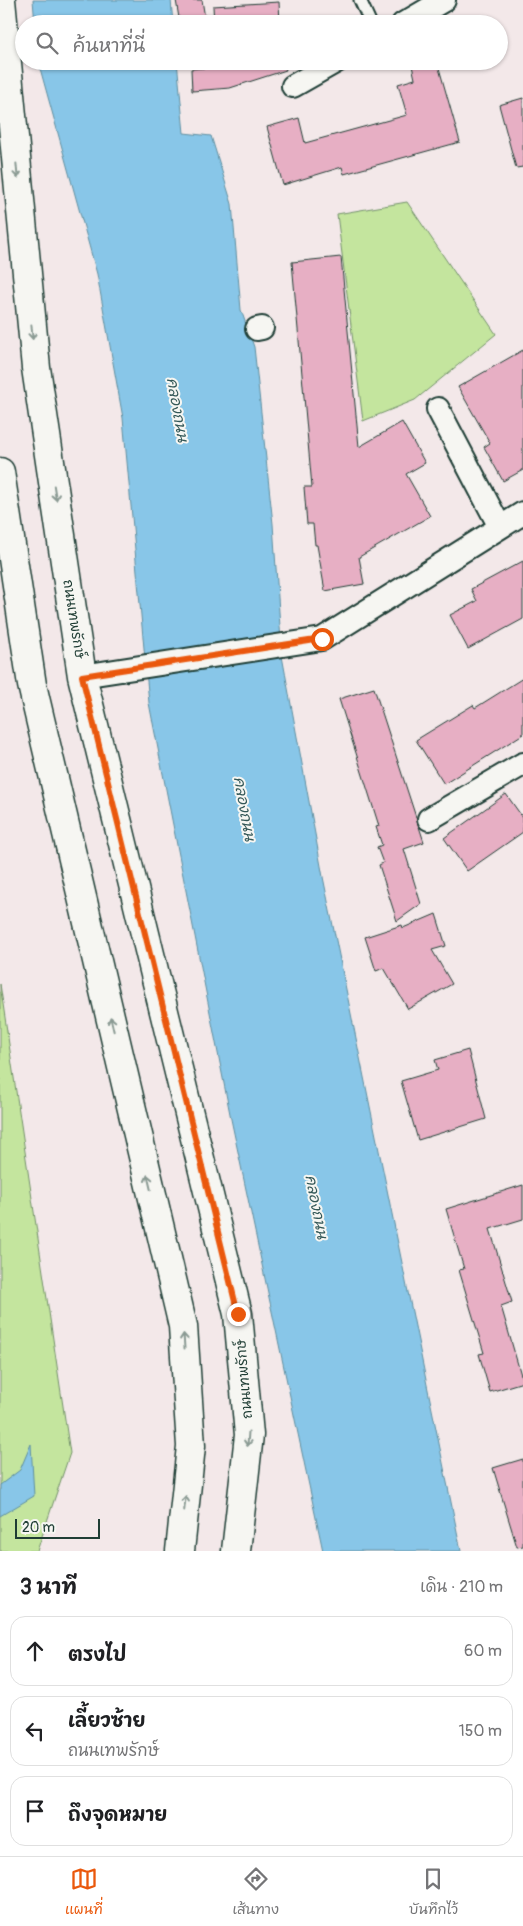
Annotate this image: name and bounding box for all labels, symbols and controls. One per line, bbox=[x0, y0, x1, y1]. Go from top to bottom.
search box bbox=[15, 15, 508, 70]
icon: search bbox=[33, 29, 61, 57]
text: ค้นหาที่นี่ bbox=[73, 34, 145, 58]
one-way arrow bbox=[12, 162, 22, 178]
one-way arrow bbox=[28, 324, 37, 340]
water label: คลองถนน bbox=[162, 376, 192, 444]
one-way arrow bbox=[50, 485, 60, 501]
street label: ถนนเทพรักษ์ bbox=[59, 578, 90, 660]
route start bbox=[311, 628, 334, 651]
water label: คลองถนน bbox=[229, 775, 259, 843]
one-way arrow bbox=[107, 1016, 116, 1032]
water label: คลองถนน bbox=[300, 1173, 332, 1241]
one-way arrow bbox=[144, 1174, 153, 1190]
route end bbox=[227, 1303, 250, 1326]
one-way arrow bbox=[179, 1333, 189, 1349]
street label: ถนนเทพรักษ์ bbox=[231, 1338, 256, 1420]
one-way arrow bbox=[243, 1431, 252, 1447]
one-way arrow bbox=[180, 1495, 190, 1511]
scale bar bbox=[15, 1516, 100, 1539]
text: 20 m bbox=[22, 1519, 55, 1536]
text: 3 นาที bbox=[20, 1574, 77, 1601]
text: เดิน · 210 m bbox=[420, 1577, 503, 1597]
icon: ahead bbox=[21, 1637, 49, 1665]
text: 60 m bbox=[464, 1641, 502, 1661]
text: ตรงไป bbox=[68, 1643, 126, 1667]
text: เลี้ยวซ้าย bbox=[68, 1709, 145, 1733]
icon: left bbox=[21, 1717, 49, 1745]
text: 150 m bbox=[458, 1721, 502, 1741]
text: ถนนเทพรักษ์ bbox=[68, 1741, 159, 1761]
icon: arrive bbox=[21, 1797, 49, 1825]
text: ถึงจุดหมาย bbox=[68, 1803, 167, 1827]
tab: แผนที่ bbox=[65, 1865, 103, 1919]
tab: เส้นทาง bbox=[233, 1865, 279, 1919]
tab: บันทึกไว้ bbox=[409, 1865, 458, 1919]

